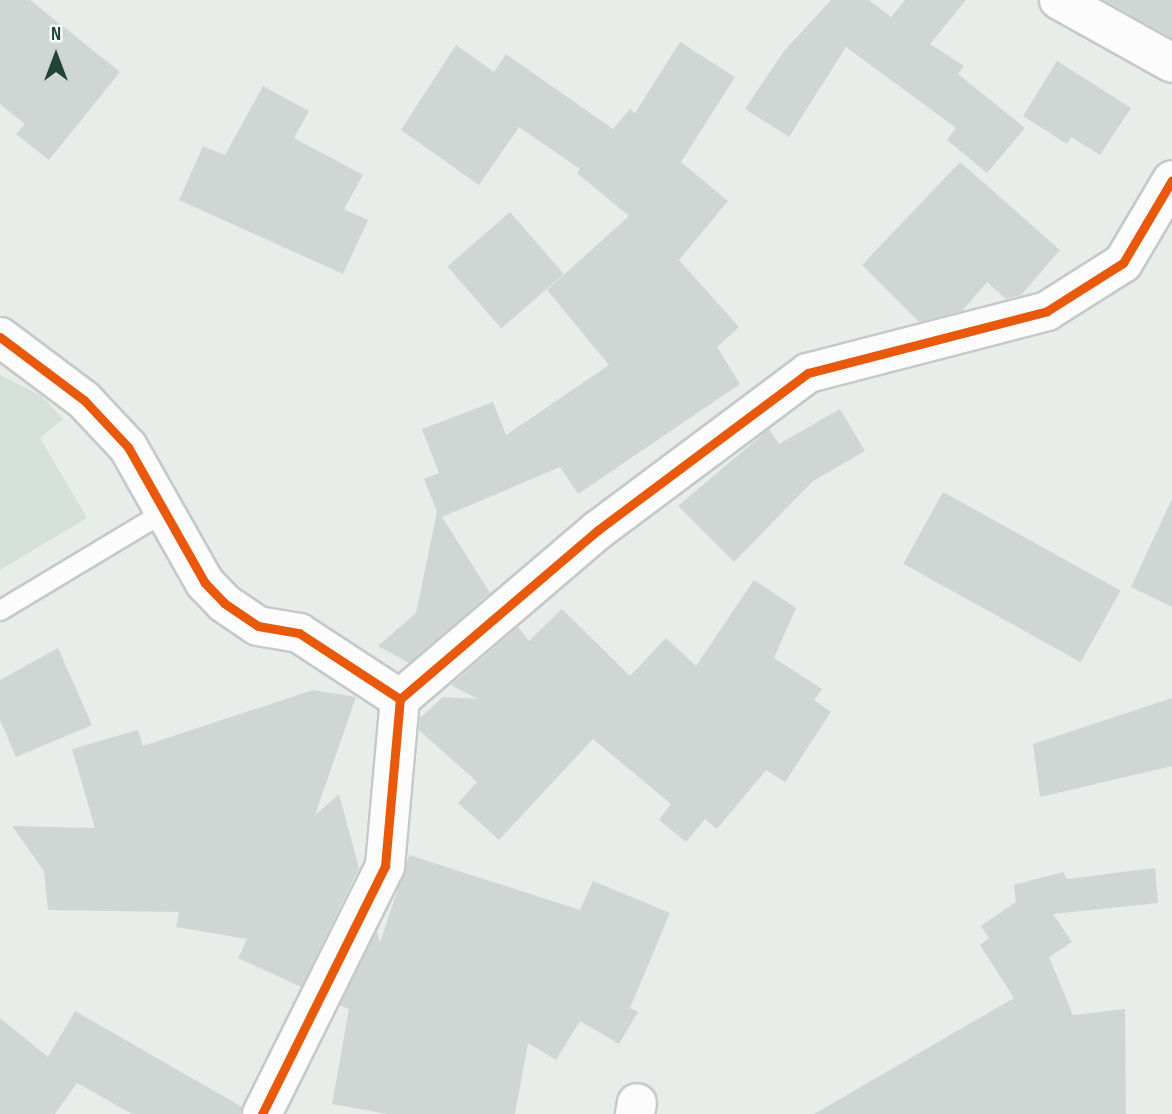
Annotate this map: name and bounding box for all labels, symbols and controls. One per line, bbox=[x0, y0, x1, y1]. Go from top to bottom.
north arrow bbox=[21, 21, 91, 91]
text: N bbox=[51, 23, 61, 46]

